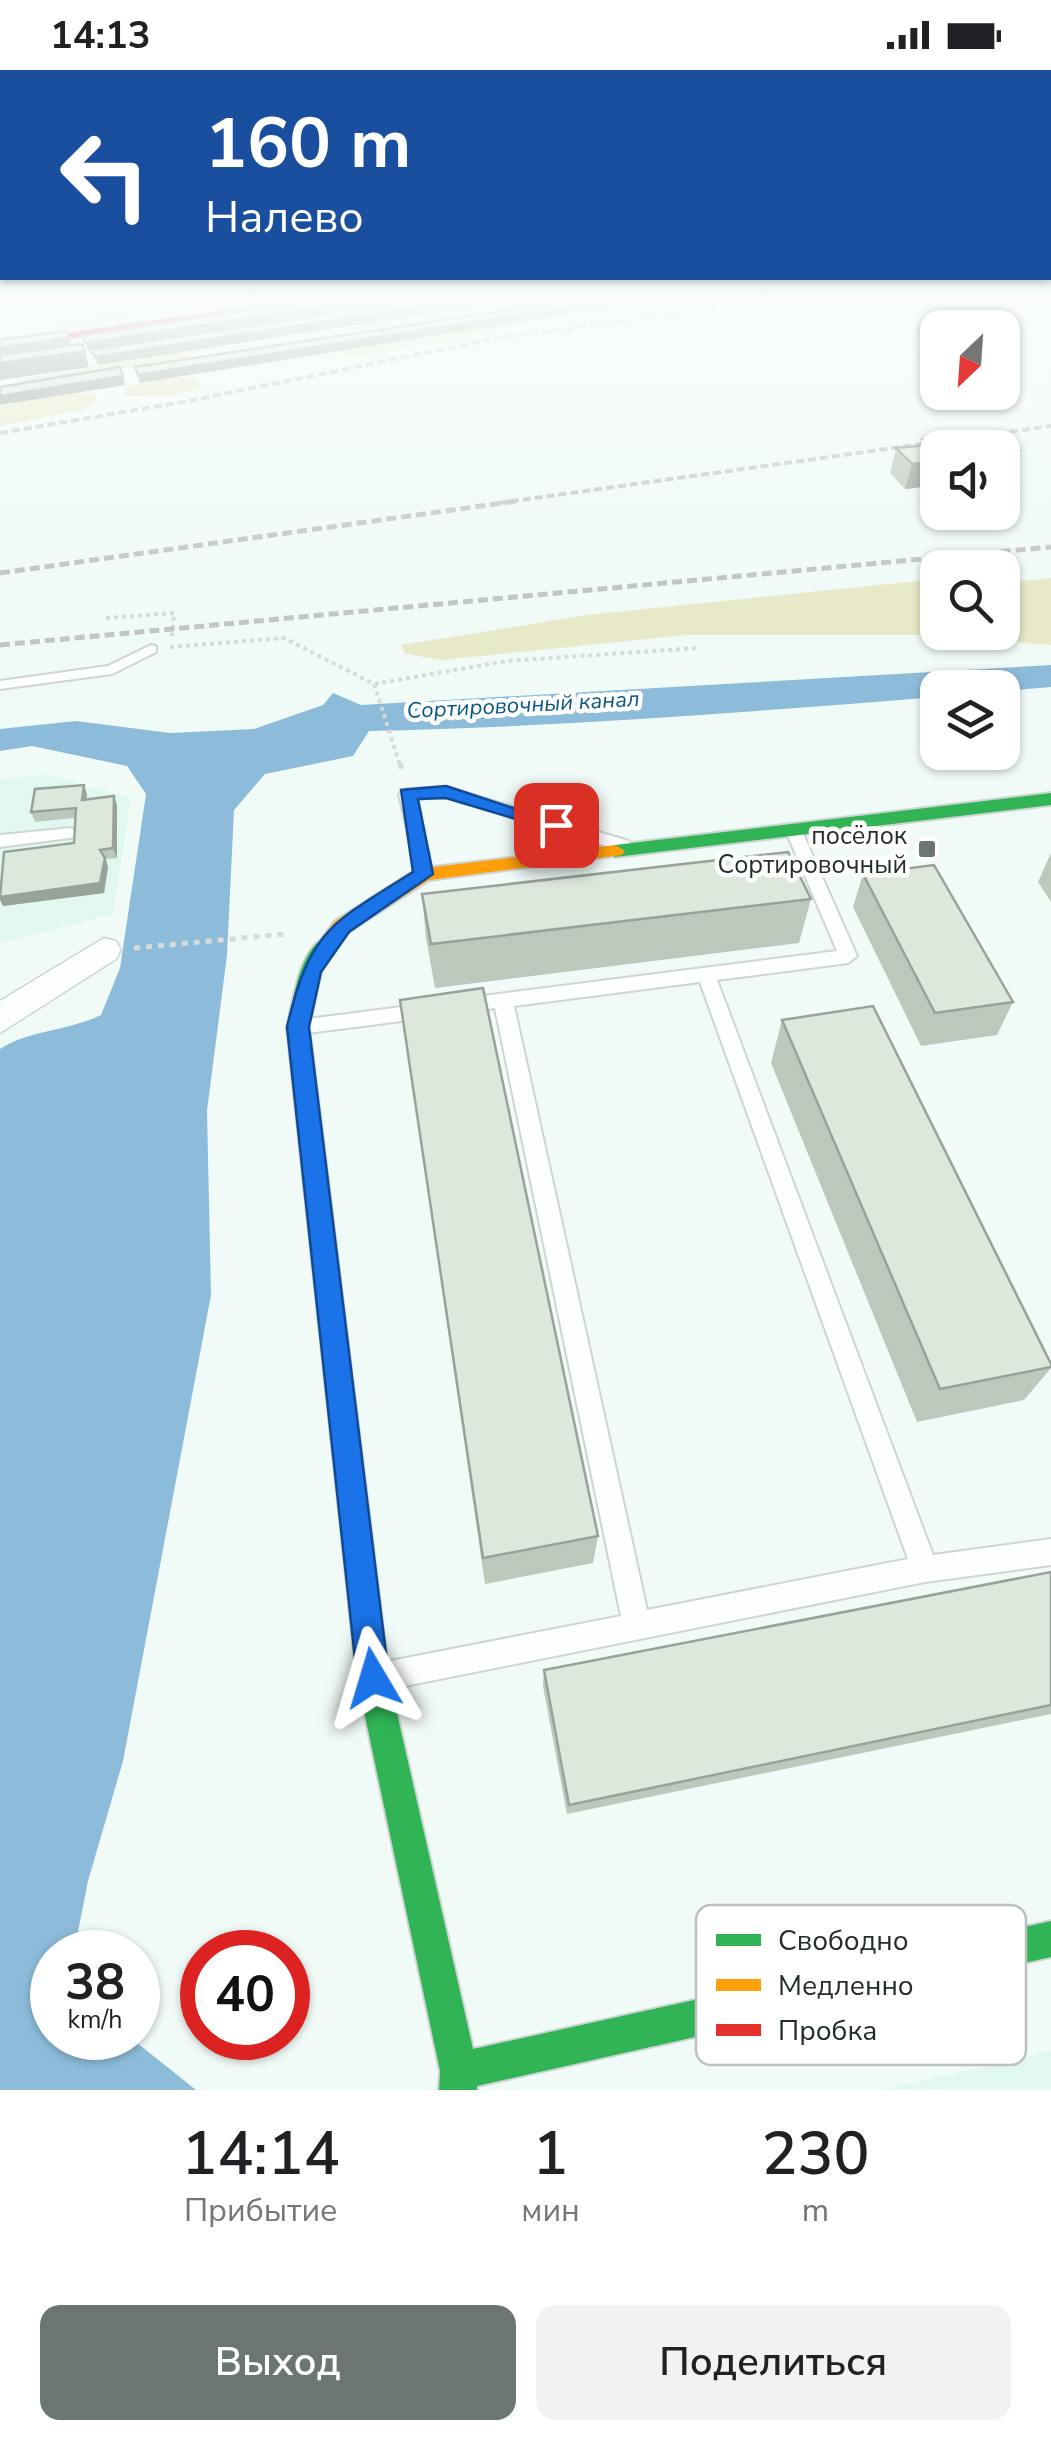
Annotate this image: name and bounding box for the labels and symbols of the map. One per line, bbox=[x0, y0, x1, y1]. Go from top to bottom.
north arrow bbox=[920, 310, 1020, 410]
water label: Сортировочный канал bbox=[406, 684, 640, 726]
pin bbox=[514, 783, 599, 868]
place label: посёлок Сортировочный bbox=[718, 819, 908, 882]
marker: посёлок Сортировочный bbox=[916, 838, 938, 860]
position arrow bbox=[321, 1626, 425, 1730]
legend bbox=[696, 1905, 1026, 2065]
text: Свободно bbox=[778, 1922, 909, 1960]
speed limit sign: 40 bbox=[180, 1930, 310, 2060]
text: Медленно bbox=[778, 1967, 914, 2005]
text: Пробка bbox=[778, 2012, 877, 2050]

